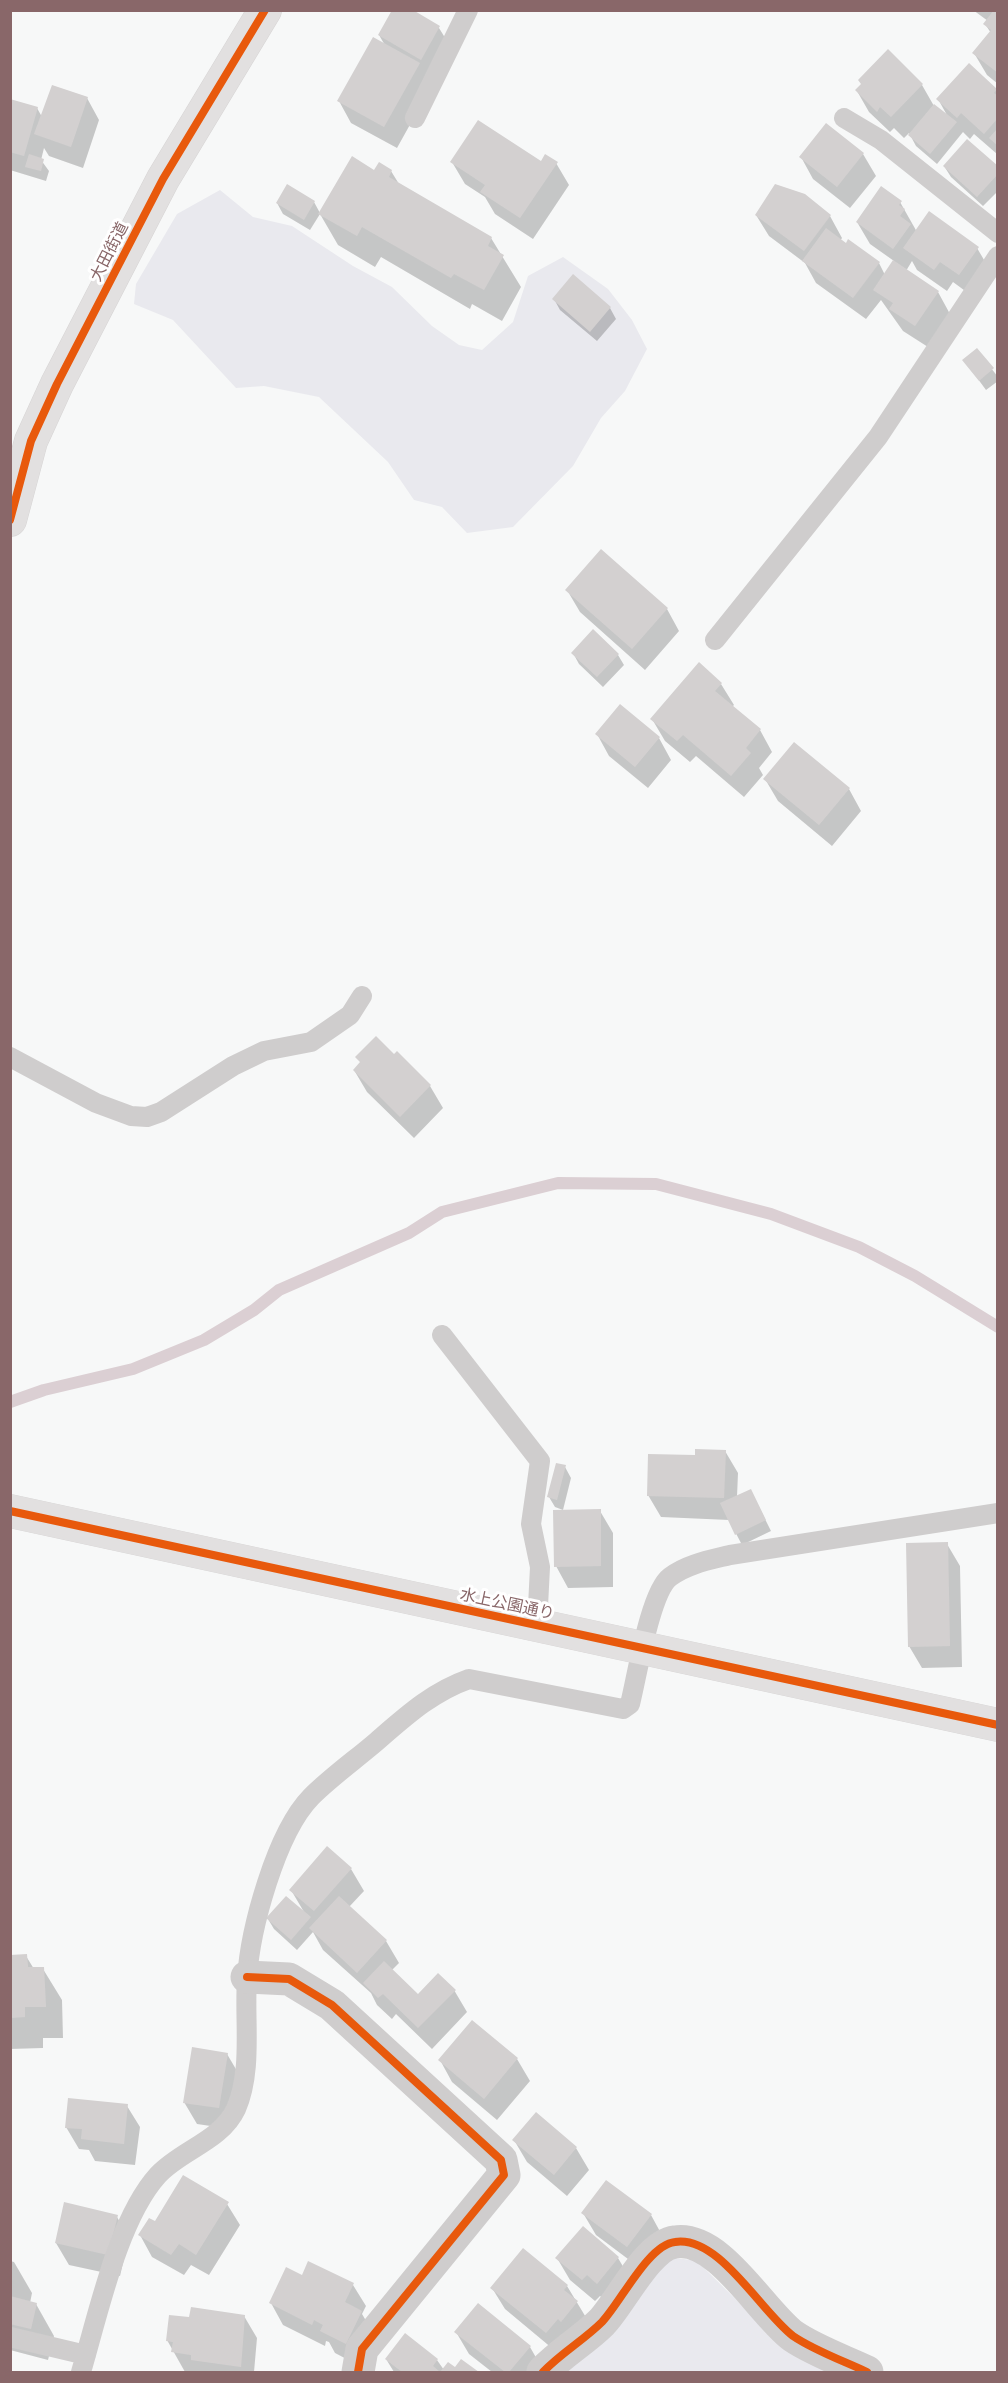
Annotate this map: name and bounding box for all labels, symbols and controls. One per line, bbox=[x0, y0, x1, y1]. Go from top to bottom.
street label: 大田街道 bbox=[87, 219, 133, 285]
street label: 水上公園通り bbox=[458, 1586, 556, 1624]

